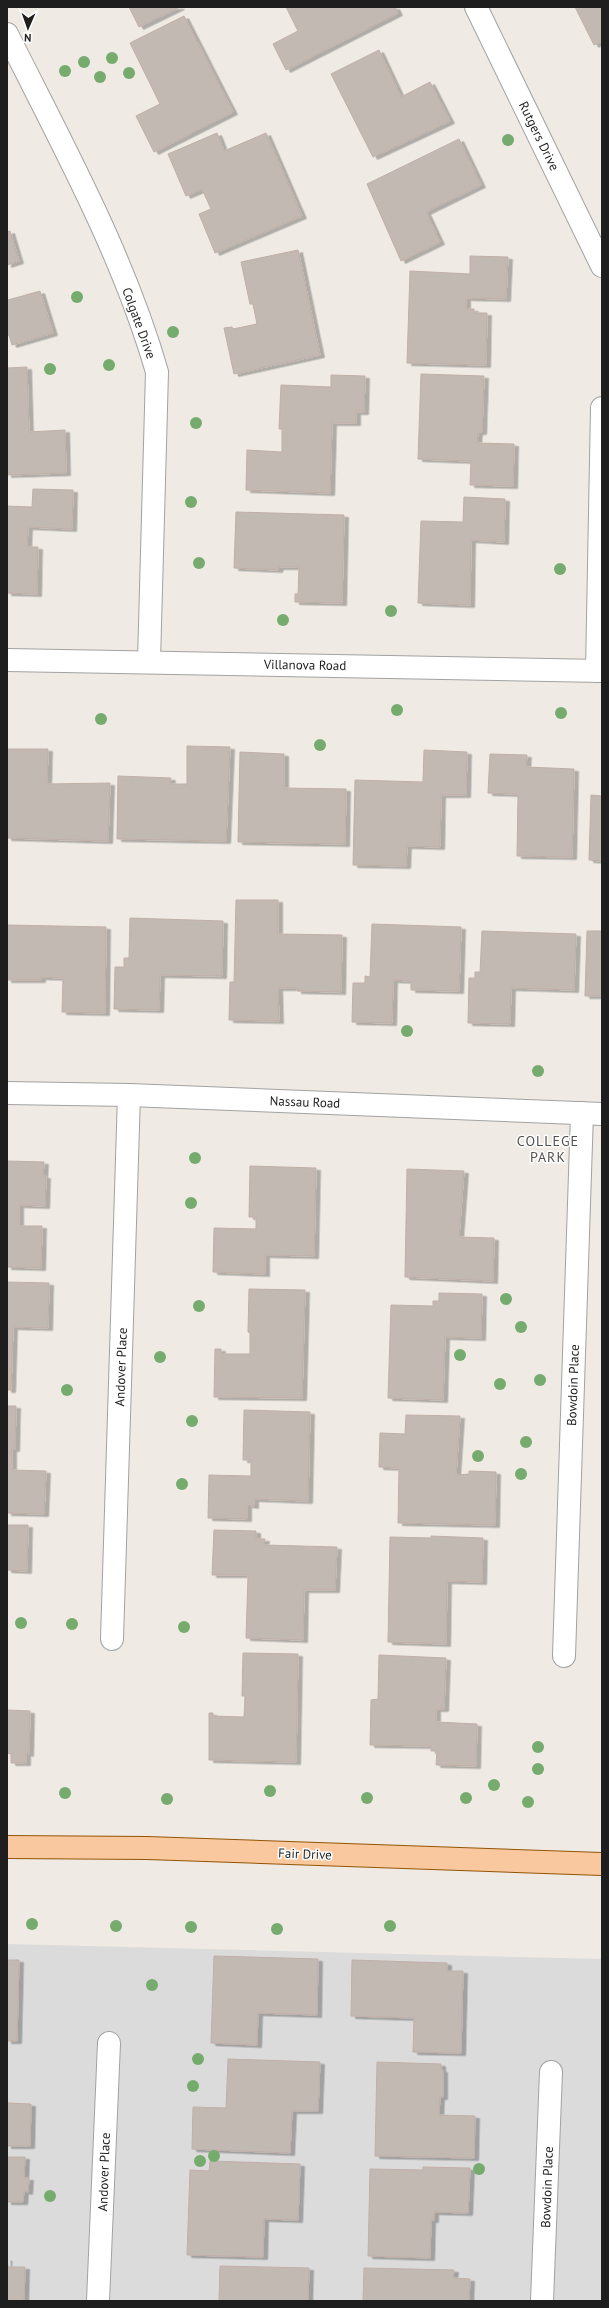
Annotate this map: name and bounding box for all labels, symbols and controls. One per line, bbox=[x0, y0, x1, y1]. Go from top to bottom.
north arrow bbox=[8, 8, 48, 48]
text: N bbox=[24, 31, 32, 45]
street label: Rutgers Drive bbox=[515, 99, 563, 173]
street label: Colgate Drive bbox=[118, 285, 160, 361]
street label: Villanova Road bbox=[263, 656, 346, 674]
street label: Nassau Road bbox=[269, 1092, 341, 1112]
district label: COLLEGE PARK bbox=[517, 1132, 579, 1166]
street label: Andover Place bbox=[111, 1327, 131, 1407]
street label: Bowdoin Place bbox=[563, 1344, 583, 1426]
street label: Fair Drive bbox=[278, 1845, 332, 1863]
street label: Andover Place bbox=[94, 2132, 114, 2212]
street label: Bowdoin Place bbox=[537, 2146, 557, 2228]

